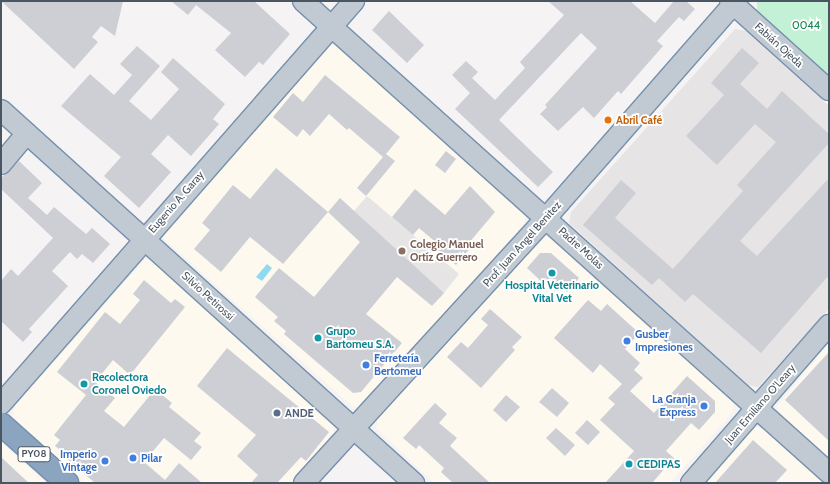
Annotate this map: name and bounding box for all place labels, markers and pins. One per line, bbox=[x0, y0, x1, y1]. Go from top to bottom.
place label: Abril Café bbox=[616, 113, 662, 127]
marker: Abril Café bbox=[603, 115, 613, 125]
place label: Colegio Manuel Ortíz Guerrero bbox=[410, 238, 484, 264]
marker: Colegio Manuel Ortíz Guerrero bbox=[397, 246, 407, 256]
marker: Hospital Veterinario Vital Vet bbox=[547, 268, 557, 278]
place label: Hospital Veterinario Vital Vet bbox=[505, 279, 599, 305]
place label: Grupo Bartomeu S.A. bbox=[326, 325, 394, 351]
place label: Gusber Impresiones bbox=[635, 328, 693, 354]
marker: Grupo Bartomeu S.A. bbox=[313, 333, 323, 343]
marker: Gusber Impresiones bbox=[622, 336, 632, 346]
place label: Ferretería Bertomeu bbox=[374, 352, 422, 378]
marker: Ferretería Bertomeu bbox=[361, 360, 371, 370]
place label: Recolectora Coronel Oviedo bbox=[92, 371, 166, 397]
marker: Recolectora Coronel Oviedo bbox=[79, 379, 89, 389]
place label: La Granja Express bbox=[652, 393, 696, 419]
marker: La Granja Express bbox=[699, 401, 709, 411]
place label: ANDE bbox=[285, 406, 314, 420]
marker: ANDE bbox=[272, 408, 282, 418]
place label: Imperio Vintage bbox=[60, 448, 97, 474]
place label: Pilar bbox=[141, 451, 162, 465]
marker: Pilar bbox=[128, 453, 138, 463]
marker: Imperio Vintage bbox=[100, 456, 110, 466]
place label: CEDIPAS bbox=[637, 457, 680, 471]
marker: CEDIPAS bbox=[624, 459, 634, 469]

